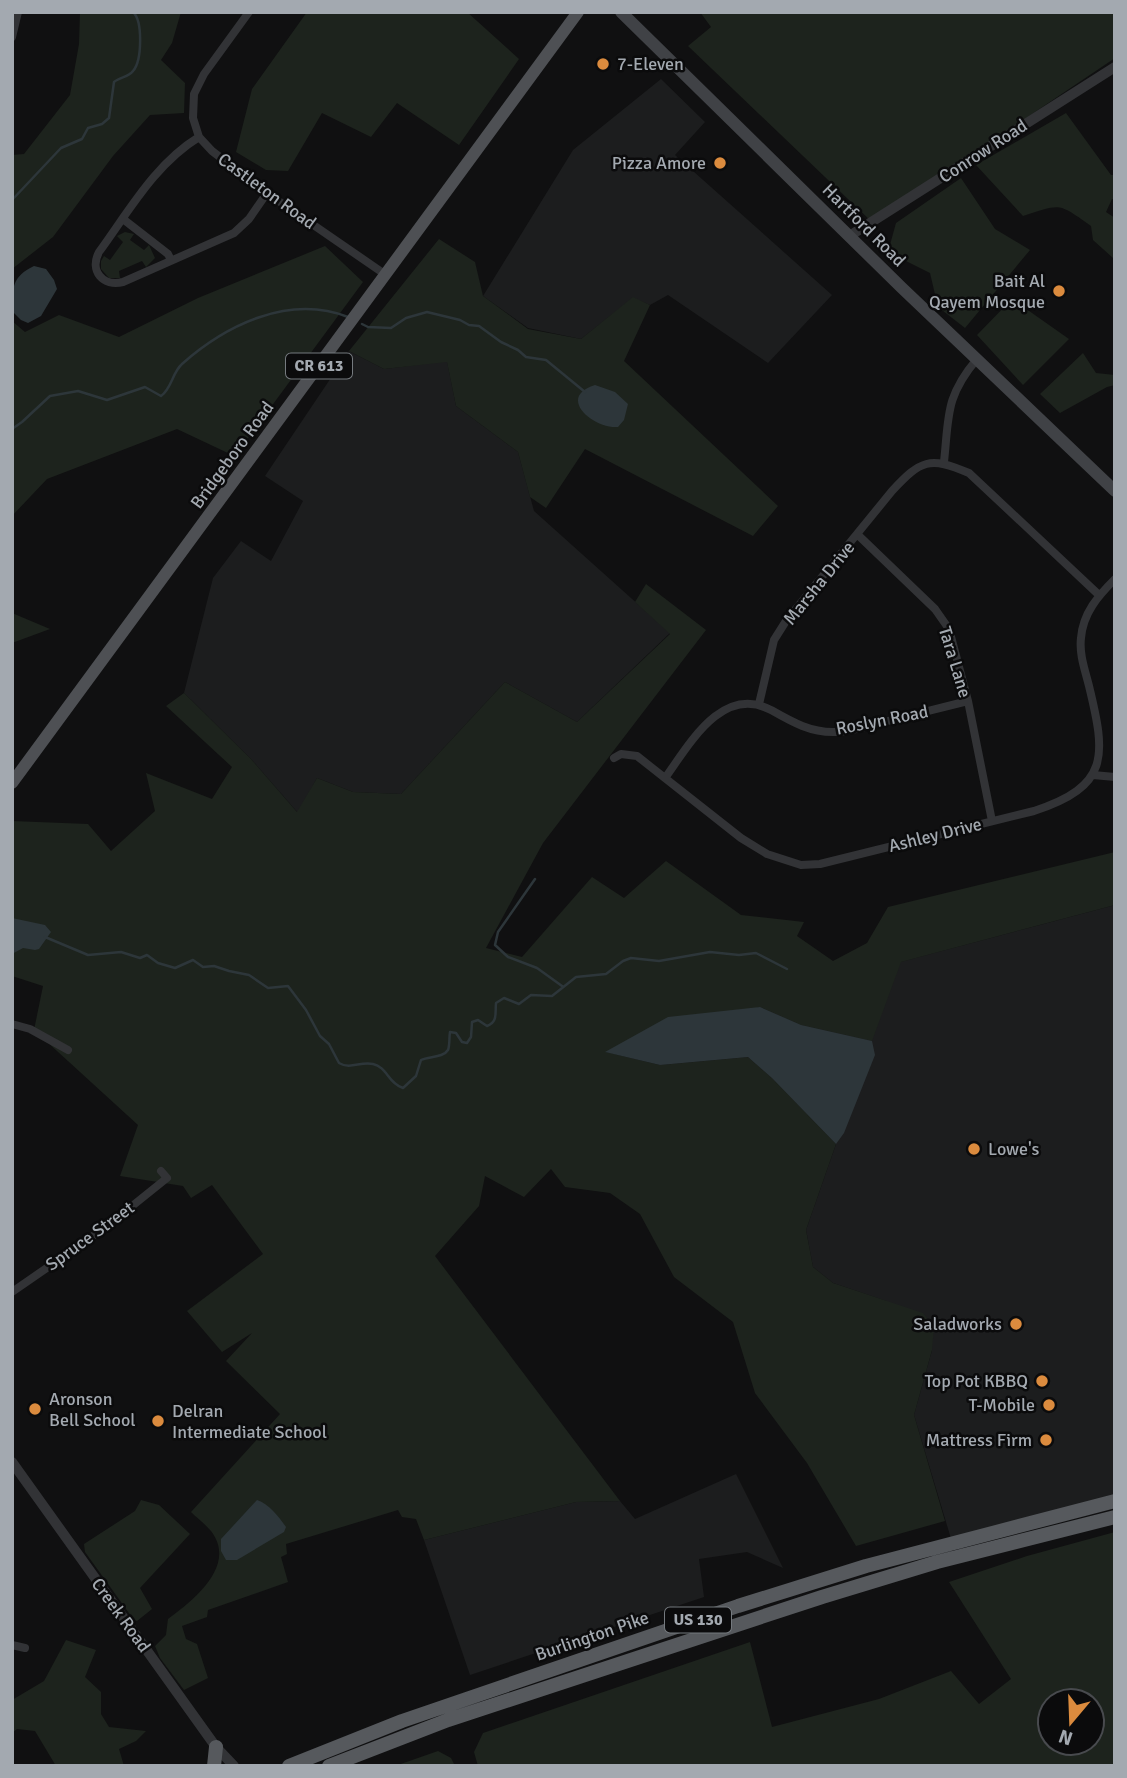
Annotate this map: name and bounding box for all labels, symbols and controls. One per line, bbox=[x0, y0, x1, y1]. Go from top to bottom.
place label: 7-Eleven bbox=[617, 53, 684, 75]
marker: 7-Eleven bbox=[595, 56, 611, 72]
street label: Conrow Road bbox=[935, 114, 1031, 188]
street label: Castleton Road bbox=[214, 148, 320, 234]
place label: Pizza Amore bbox=[612, 152, 706, 174]
marker: Pizza Amore bbox=[712, 155, 728, 171]
street label: Hartford Road bbox=[818, 179, 910, 271]
place label: Bait Al Qayem Mosque bbox=[929, 270, 1045, 313]
marker: Bait Al Qayem Mosque bbox=[1051, 283, 1067, 299]
road number: CR 613 bbox=[286, 354, 352, 378]
street label: Bridgeboro Road bbox=[186, 397, 278, 513]
street label: Marsha Drive bbox=[779, 537, 859, 629]
street label: Tara Lane bbox=[934, 624, 976, 700]
street label: Roslyn Road bbox=[834, 700, 930, 740]
street label: Ashley Drive bbox=[886, 813, 984, 857]
place label: Lowe's bbox=[988, 1138, 1040, 1160]
marker: Lowe's bbox=[966, 1141, 982, 1157]
street label: Spruce Street bbox=[41, 1196, 139, 1276]
place label: Saladworks bbox=[913, 1313, 1002, 1335]
marker: Saladworks bbox=[1008, 1316, 1024, 1332]
place label: Top Pot KBBQ bbox=[924, 1370, 1028, 1392]
marker: Top Pot KBBQ bbox=[1034, 1373, 1050, 1389]
place label: Aronson Bell School bbox=[49, 1388, 136, 1431]
place label: T-Mobile bbox=[968, 1394, 1035, 1416]
marker: T-Mobile bbox=[1041, 1397, 1057, 1413]
place label: Delran Intermediate School bbox=[172, 1400, 327, 1443]
marker: Aronson Bell School bbox=[27, 1401, 43, 1417]
marker: Delran Intermediate School bbox=[150, 1413, 166, 1429]
place label: Mattress Firm bbox=[926, 1429, 1032, 1451]
marker: Mattress Firm bbox=[1038, 1432, 1054, 1448]
street label: Creek Road bbox=[87, 1573, 155, 1657]
street label: Burlington Pike bbox=[532, 1606, 652, 1666]
road number: US 130 bbox=[665, 1608, 731, 1632]
north arrow bbox=[1036, 1687, 1106, 1757]
text: N bbox=[1056, 1724, 1076, 1751]

